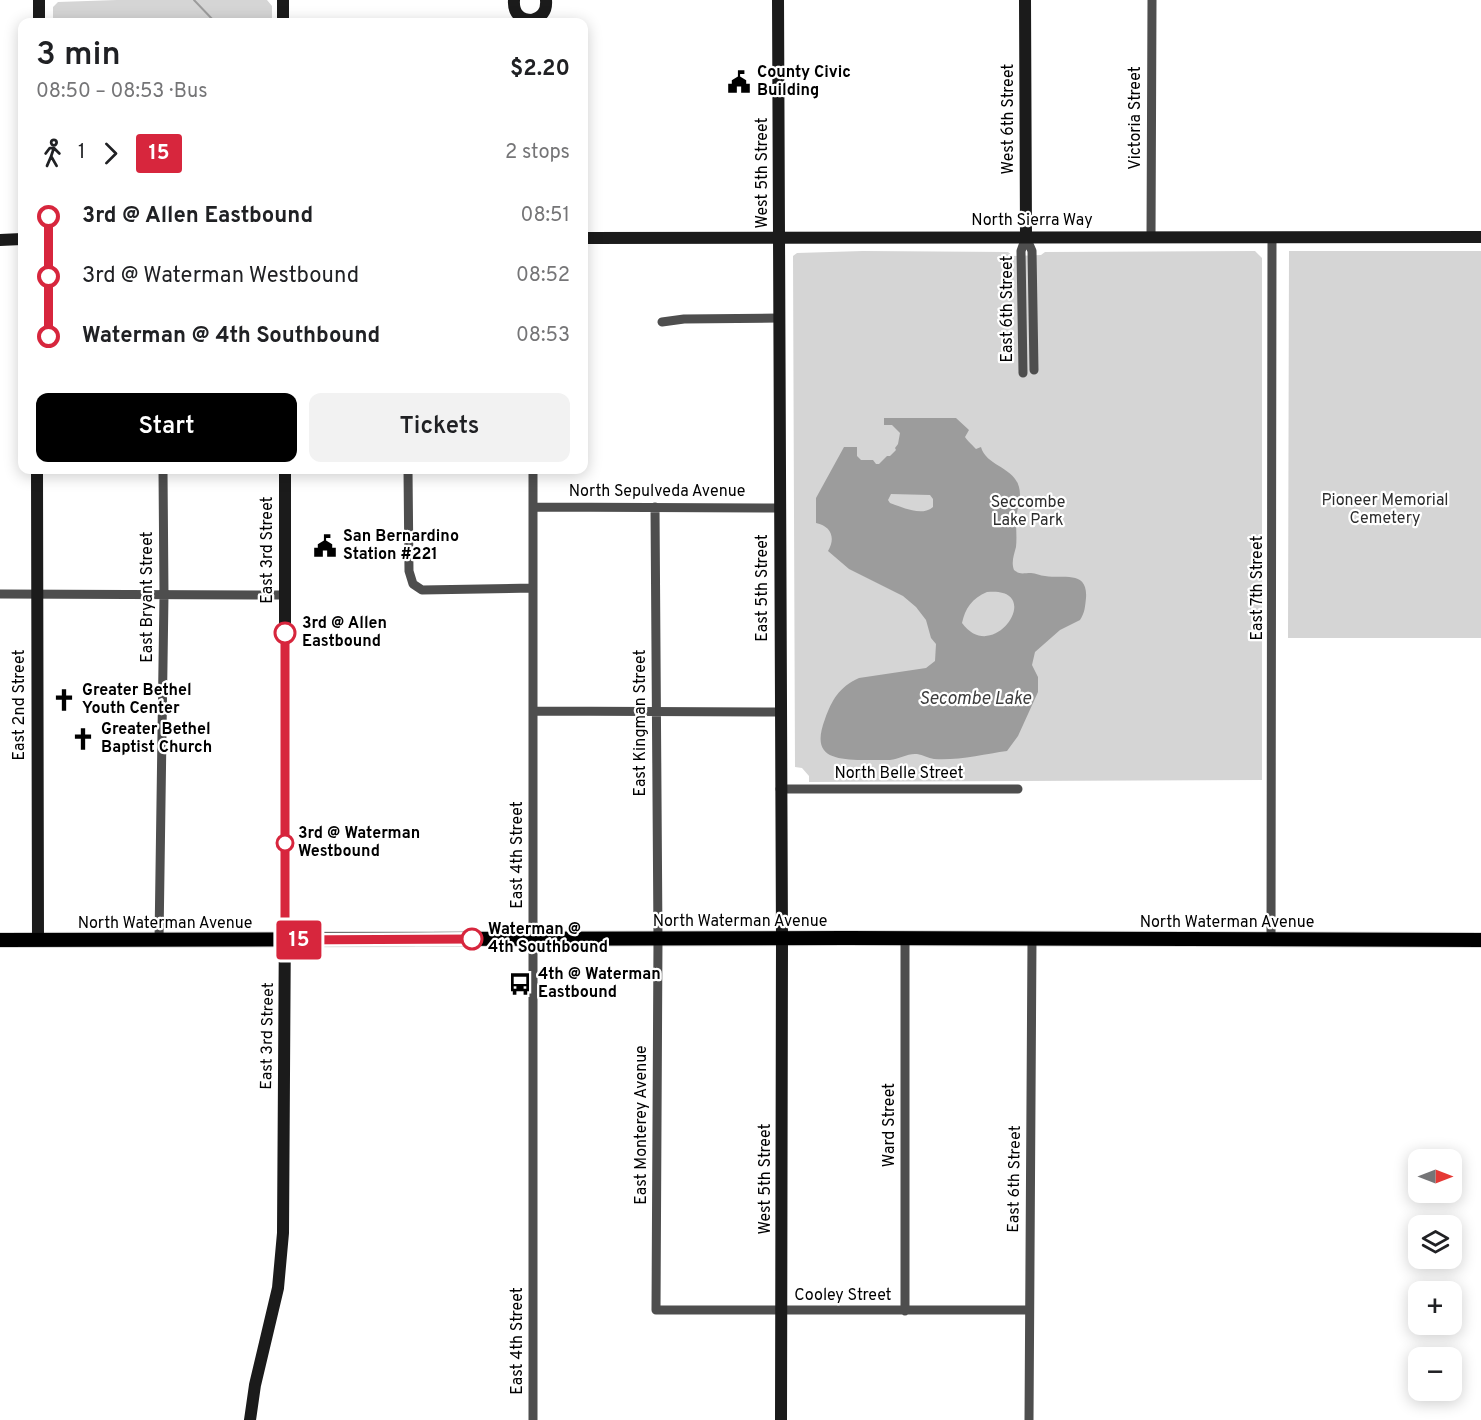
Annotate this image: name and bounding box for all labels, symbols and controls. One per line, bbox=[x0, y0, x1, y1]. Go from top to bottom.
text: 3 min bbox=[36, 35, 121, 77]
text: $2.20 bbox=[510, 56, 570, 83]
place label: County Civic Building bbox=[757, 63, 851, 101]
street label: West 6th Street bbox=[999, 64, 1019, 174]
street label: Victoria Street bbox=[1126, 66, 1146, 170]
public building icon: County Civic Building bbox=[726, 69, 752, 95]
text: 08:50 – 08:53 · Bus bbox=[36, 79, 208, 105]
street label: West 5th Street bbox=[753, 117, 773, 229]
icon: walk bbox=[36, 137, 69, 170]
icon: forward bbox=[94, 137, 127, 170]
text: 1 bbox=[78, 140, 85, 166]
text: 15 bbox=[148, 140, 170, 167]
text: 2 stops bbox=[505, 140, 570, 166]
text: 3rd @ Allen Eastbound bbox=[82, 203, 313, 230]
text: 08:51 bbox=[521, 203, 570, 229]
street label: North Sierra Way bbox=[971, 211, 1093, 231]
street label: East 6th Street bbox=[998, 255, 1018, 363]
text: 3rd @ Waterman Westbound bbox=[82, 263, 359, 290]
text: 08:52 bbox=[516, 263, 570, 289]
text: Waterman @ 4th Southbound bbox=[82, 323, 380, 350]
text: 08:53 bbox=[516, 323, 570, 349]
button: Start bbox=[36, 393, 297, 462]
button: Tickets bbox=[309, 393, 570, 462]
street label: North Sepulveda Avenue bbox=[569, 482, 745, 502]
park label: Pioneer Memorial Cemetery bbox=[1321, 491, 1449, 529]
park label: Seccombe Lake Park bbox=[991, 493, 1065, 531]
street label: East 3rd Street bbox=[258, 496, 278, 604]
place label: San Bernardino Station #221 bbox=[343, 527, 459, 565]
street label: East Bryant Street bbox=[138, 531, 158, 663]
public building icon: San Bernardino Station #221 bbox=[312, 533, 338, 559]
street label: East 5th Street bbox=[753, 534, 773, 642]
street label: East 7th Street bbox=[1248, 536, 1268, 640]
place label: 3rd @ Allen Eastbound bbox=[302, 614, 387, 652]
marker: 3rd @ Allen Eastbound bbox=[274, 622, 296, 644]
street label: East Kingman Street bbox=[631, 649, 651, 797]
street label: East 2nd Street bbox=[10, 650, 30, 760]
place label: Greater Bethel Youth Center bbox=[82, 681, 192, 719]
church icon: Greater Bethel Youth Center bbox=[51, 687, 77, 713]
water label: Secombe Lake bbox=[919, 688, 1032, 711]
place label: Greater Bethel Baptist Church bbox=[101, 720, 212, 758]
church icon: Greater Bethel Baptist Church bbox=[70, 726, 96, 752]
street label: North Belle Street bbox=[834, 764, 964, 784]
street label: East 4th Street bbox=[508, 801, 528, 909]
place label: 3rd @ Waterman Westbound bbox=[298, 824, 420, 862]
marker: 3rd @ Waterman Westbound bbox=[276, 834, 294, 852]
street label: North Waterman Avenue bbox=[653, 912, 827, 932]
street label: North Waterman Avenue bbox=[1140, 913, 1314, 933]
street label: North Waterman Avenue bbox=[78, 914, 252, 934]
line badge: 15 bbox=[272, 920, 326, 960]
place label: Waterman @ 4th Southbound bbox=[488, 920, 608, 958]
text: 15 bbox=[288, 927, 310, 954]
marker: Waterman @ 4th Southbound bbox=[461, 928, 483, 950]
place label: 4th @ Waterman Eastbound bbox=[538, 965, 661, 1003]
bus stop icon: 4th @ Waterman Eastbound bbox=[507, 971, 533, 997]
street label: East 3rd Street bbox=[257, 982, 279, 1090]
street label: East Monterey Avenue bbox=[632, 1045, 652, 1205]
street label: Ward Street bbox=[880, 1083, 900, 1167]
street label: West 5th Street bbox=[756, 1123, 776, 1235]
street label: East 6th Street bbox=[1004, 1125, 1026, 1233]
north arrow bbox=[1408, 1149, 1462, 1203]
map controls bbox=[1408, 1149, 1462, 1401]
button: layers bbox=[1408, 1215, 1462, 1269]
button: + bbox=[1408, 1281, 1462, 1335]
street label: Cooley Street bbox=[794, 1286, 892, 1306]
street label: East 4th Street bbox=[508, 1287, 528, 1395]
button: − bbox=[1408, 1347, 1462, 1401]

